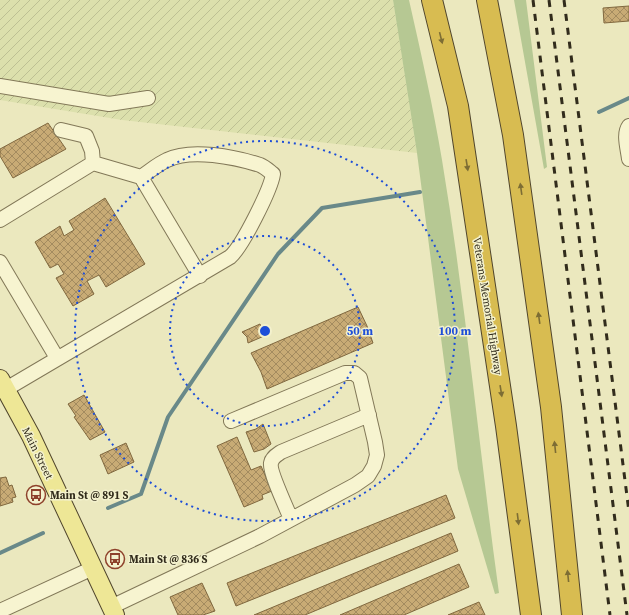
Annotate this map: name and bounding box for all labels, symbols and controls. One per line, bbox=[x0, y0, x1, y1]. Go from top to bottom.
one-way arrow bbox=[439, 32, 445, 44]
one-way arrow bbox=[464, 159, 470, 171]
one-way arrow bbox=[518, 183, 524, 195]
street label: Veterans Memorial Highway bbox=[469, 236, 506, 376]
one-way arrow bbox=[536, 312, 542, 324]
text: 50 m bbox=[347, 323, 373, 339]
text: 100 m bbox=[439, 323, 472, 339]
centre of rings bbox=[258, 324, 272, 338]
one-way arrow bbox=[498, 385, 504, 397]
street label: Main Street bbox=[18, 425, 57, 482]
one-way arrow bbox=[552, 441, 558, 453]
bus stop icon: Main St @ 891 S bbox=[25, 484, 47, 506]
place label: Main St @ 891 S bbox=[50, 488, 129, 503]
one-way arrow bbox=[515, 513, 522, 526]
bus stop icon: Main St @ 836 S bbox=[104, 548, 126, 570]
place label: Main St @ 836 S bbox=[129, 552, 208, 567]
one-way arrow bbox=[565, 570, 571, 582]

